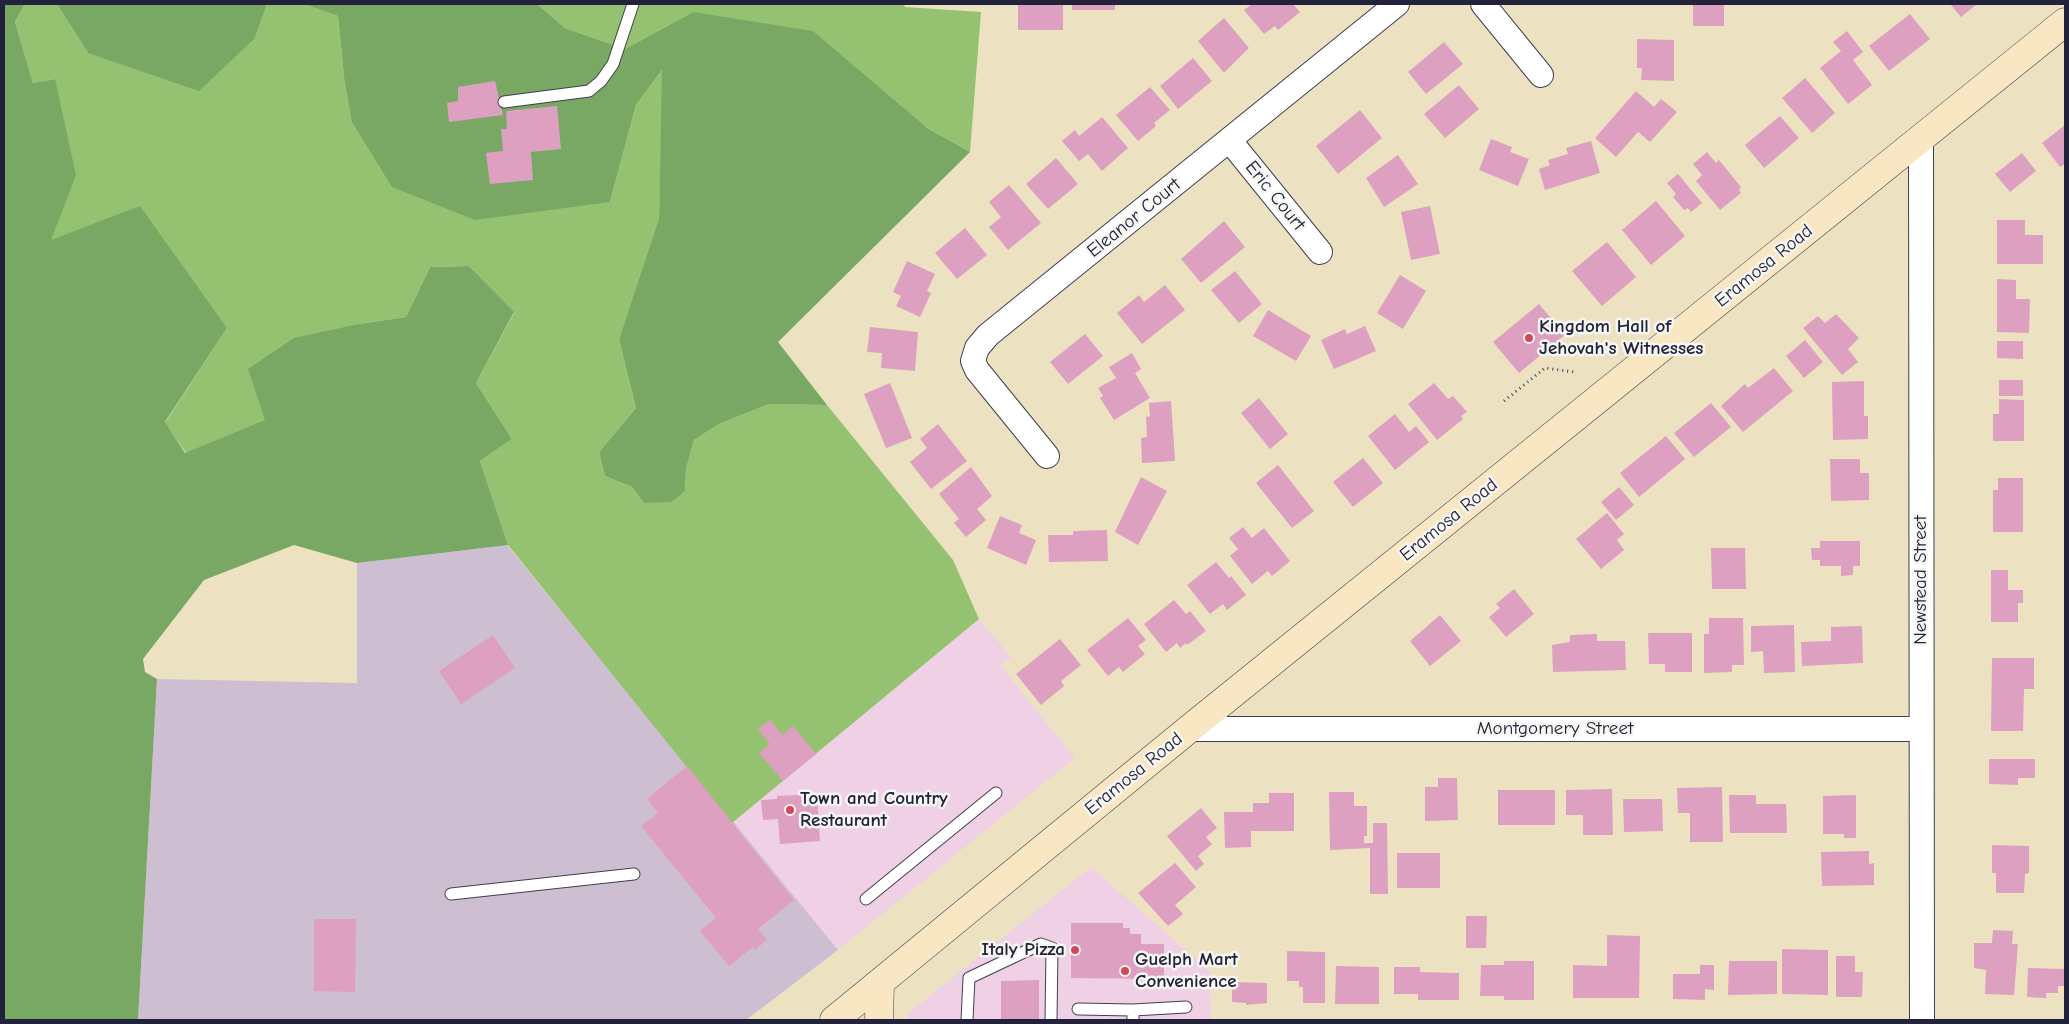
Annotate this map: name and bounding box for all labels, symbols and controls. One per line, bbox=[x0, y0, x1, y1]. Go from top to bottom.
street label: Eric Court bbox=[1240, 156, 1310, 236]
street label: Eleanor Court bbox=[1083, 173, 1185, 263]
street label: Eramosa Road bbox=[1711, 220, 1817, 312]
place label: Kingdom Hall of Jehovah's Witnesses bbox=[1539, 316, 1703, 360]
marker: Kingdom Hall of Jehovah's Witnesses bbox=[1523, 332, 1535, 344]
street label: Eramosa Road bbox=[1396, 474, 1502, 566]
street label: Newstead Street bbox=[1910, 515, 1932, 645]
street label: Montgomery Street bbox=[1477, 718, 1633, 740]
street label: Eramosa Road bbox=[1081, 728, 1187, 820]
place label: Town and Country Restaurant bbox=[800, 788, 948, 832]
marker: Town and Country Restaurant bbox=[784, 804, 796, 816]
place label: Italy Pizza bbox=[981, 939, 1065, 961]
marker: Italy Pizza bbox=[1069, 944, 1081, 956]
place label: Guelph Mart Convenience bbox=[1135, 949, 1238, 993]
marker: Guelph Mart Convenience bbox=[1119, 965, 1131, 977]

